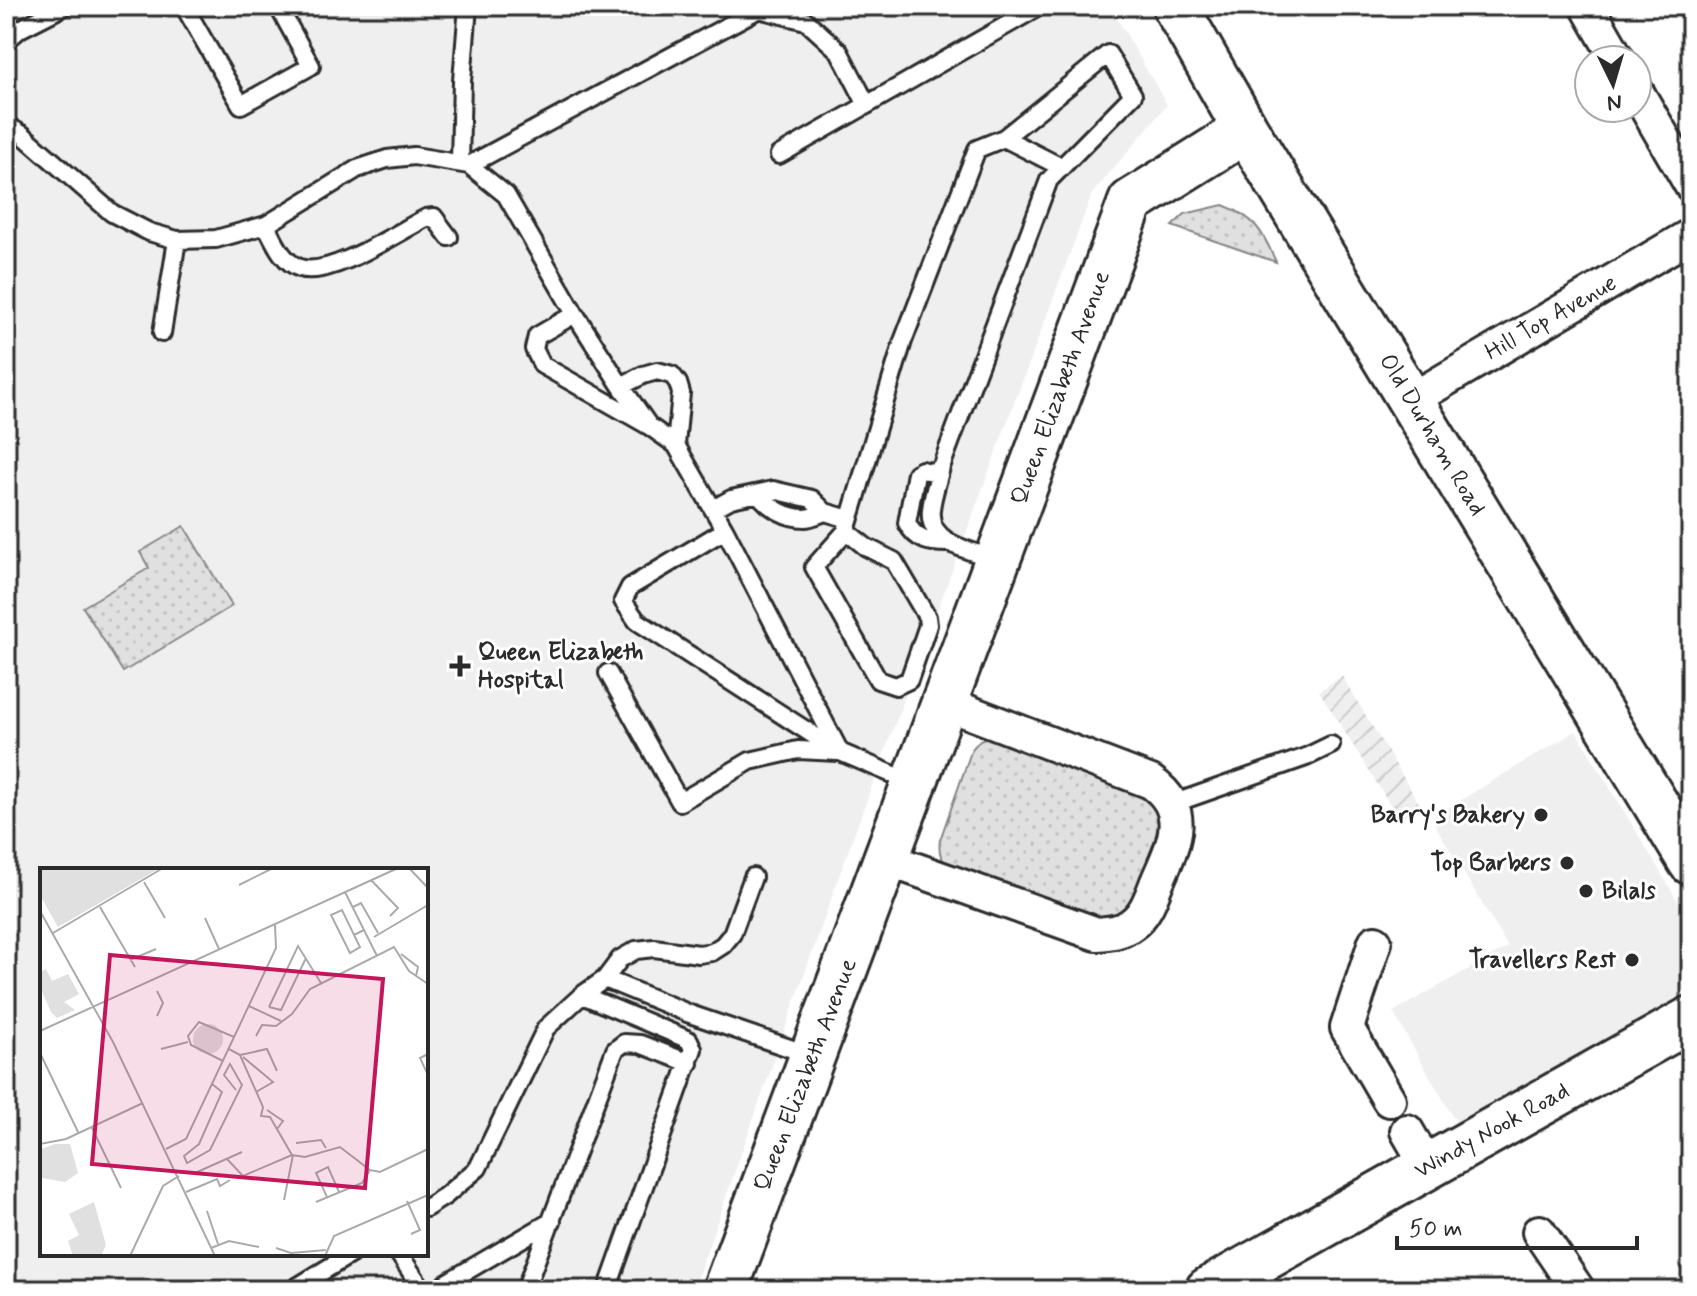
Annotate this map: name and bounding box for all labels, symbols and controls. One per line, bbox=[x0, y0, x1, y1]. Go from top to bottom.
north arrow bbox=[1573, 44, 1653, 124]
text: N bbox=[1606, 87, 1623, 117]
street label: Queen Elizabeth Avenue bbox=[1004, 266, 1118, 509]
street label: Hill Top Avenue bbox=[1479, 268, 1623, 368]
street label: Old Durham Road bbox=[1371, 348, 1493, 522]
place label: Queen Elizabeth Hospital bbox=[478, 637, 643, 696]
marker: Queen Elizabeth Hospital bbox=[449, 655, 471, 677]
place label: Barry's Bakery bbox=[1371, 800, 1525, 831]
marker: Barry's Bakery bbox=[1532, 806, 1550, 824]
place label: Top Barbers bbox=[1430, 848, 1551, 879]
marker: Top Barbers bbox=[1558, 854, 1576, 872]
inset map bbox=[40, 868, 428, 1256]
place label: Bilals bbox=[1602, 876, 1656, 907]
marker: Bilals bbox=[1577, 882, 1595, 900]
place label: Travellers Rest bbox=[1469, 945, 1616, 976]
marker: Travellers Rest bbox=[1623, 951, 1641, 969]
street label: Queen Elizabeth Avenue bbox=[747, 954, 865, 1196]
street label: Windy Nook Road bbox=[1409, 1076, 1575, 1186]
scale bar bbox=[1397, 1200, 1637, 1250]
text: 50 m bbox=[1409, 1214, 1463, 1245]

